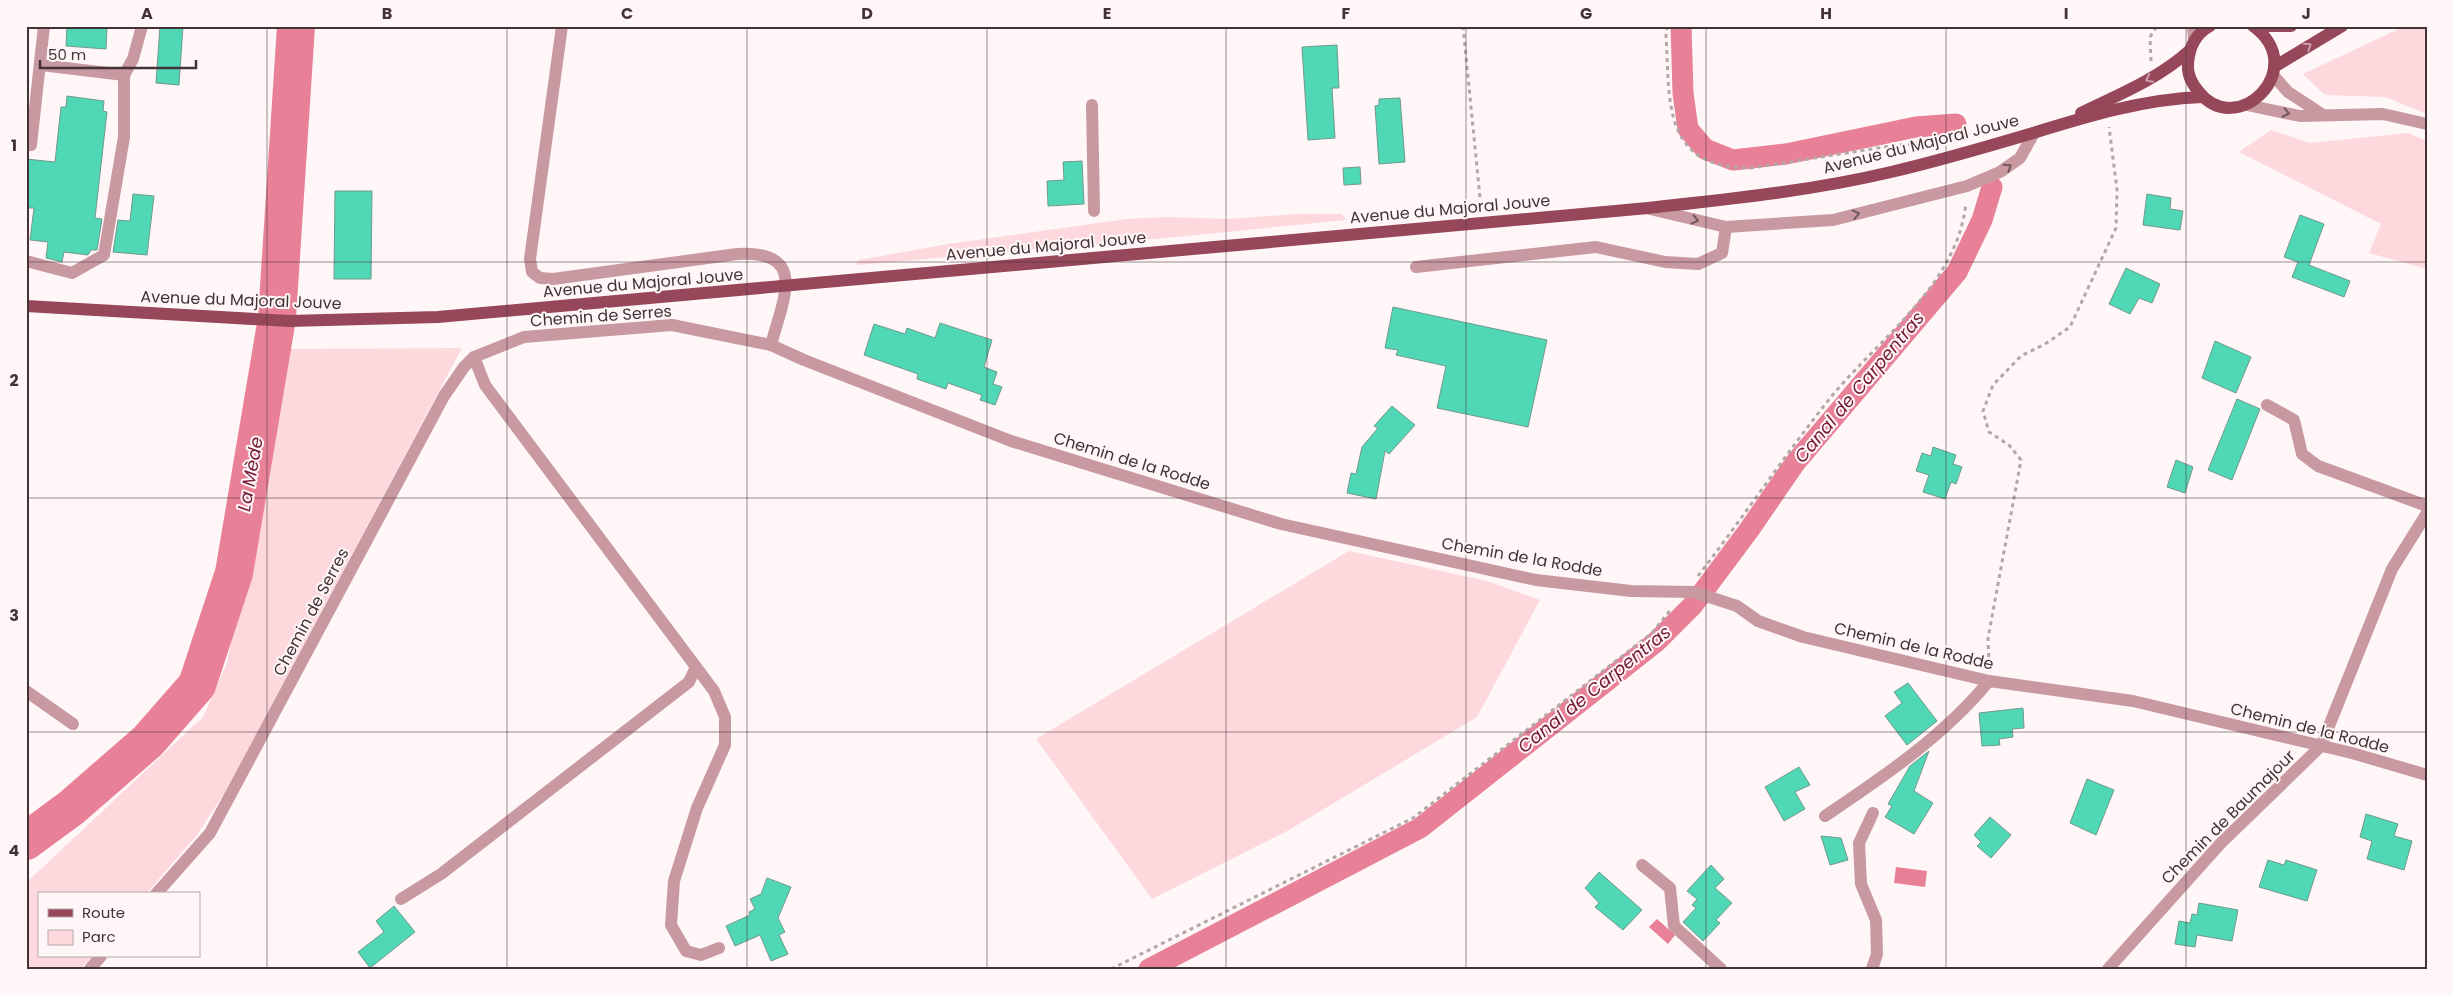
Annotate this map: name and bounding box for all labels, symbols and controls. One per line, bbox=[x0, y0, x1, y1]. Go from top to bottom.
text: A bbox=[141, 2, 153, 25]
text: B bbox=[382, 2, 392, 25]
text: C bbox=[621, 2, 633, 25]
text: D bbox=[861, 2, 873, 25]
text: E bbox=[1103, 2, 1111, 25]
text: F bbox=[1342, 2, 1351, 25]
text: G bbox=[1580, 2, 1592, 25]
text: H bbox=[1820, 2, 1832, 25]
text: I bbox=[2064, 2, 2068, 25]
text: J bbox=[2301, 2, 2311, 25]
scale bar bbox=[40, 38, 196, 70]
one-way arrow bbox=[2302, 43, 2311, 52]
text: 50 m bbox=[48, 44, 86, 65]
one-way arrow bbox=[2146, 73, 2155, 83]
one-way arrow bbox=[2281, 107, 2290, 118]
street label: Avenue du Majoral Jouve bbox=[1821, 108, 2022, 180]
text: 1 bbox=[11, 134, 17, 157]
one-way arrow bbox=[2002, 164, 2012, 173]
street label: Avenue du Majoral Jouve bbox=[1349, 189, 1551, 229]
one-way arrow bbox=[1852, 209, 1860, 220]
one-way arrow bbox=[1691, 214, 1700, 225]
street label: Avenue du Majoral Jouve bbox=[945, 226, 1147, 266]
street label: Avenue du Majoral Jouve bbox=[542, 263, 744, 303]
street label: Avenue du Majoral Jouve bbox=[140, 285, 342, 315]
street label: Chemin de Serres bbox=[529, 300, 673, 332]
water label: Canal de Carpentras bbox=[1788, 306, 1930, 468]
text: 2 bbox=[9, 369, 19, 392]
street label: Chemin de la Rodde bbox=[1051, 426, 1213, 496]
water label: La Mède bbox=[231, 435, 269, 513]
street label: Chemin de la Rodde bbox=[1440, 532, 1604, 582]
street label: Chemin de Serres bbox=[268, 544, 354, 680]
text: 3 bbox=[9, 604, 19, 627]
street label: Chemin de la Rodde bbox=[1832, 616, 1996, 676]
water label: Canal de Carpentras bbox=[1512, 619, 1676, 759]
street label: Chemin de la Rodde bbox=[2228, 697, 2392, 759]
street label: Chemin de Baumajour bbox=[2156, 745, 2300, 889]
text: 4 bbox=[9, 839, 20, 862]
legend bbox=[38, 892, 200, 958]
text: Route bbox=[82, 902, 125, 923]
text: Parc bbox=[82, 926, 116, 947]

